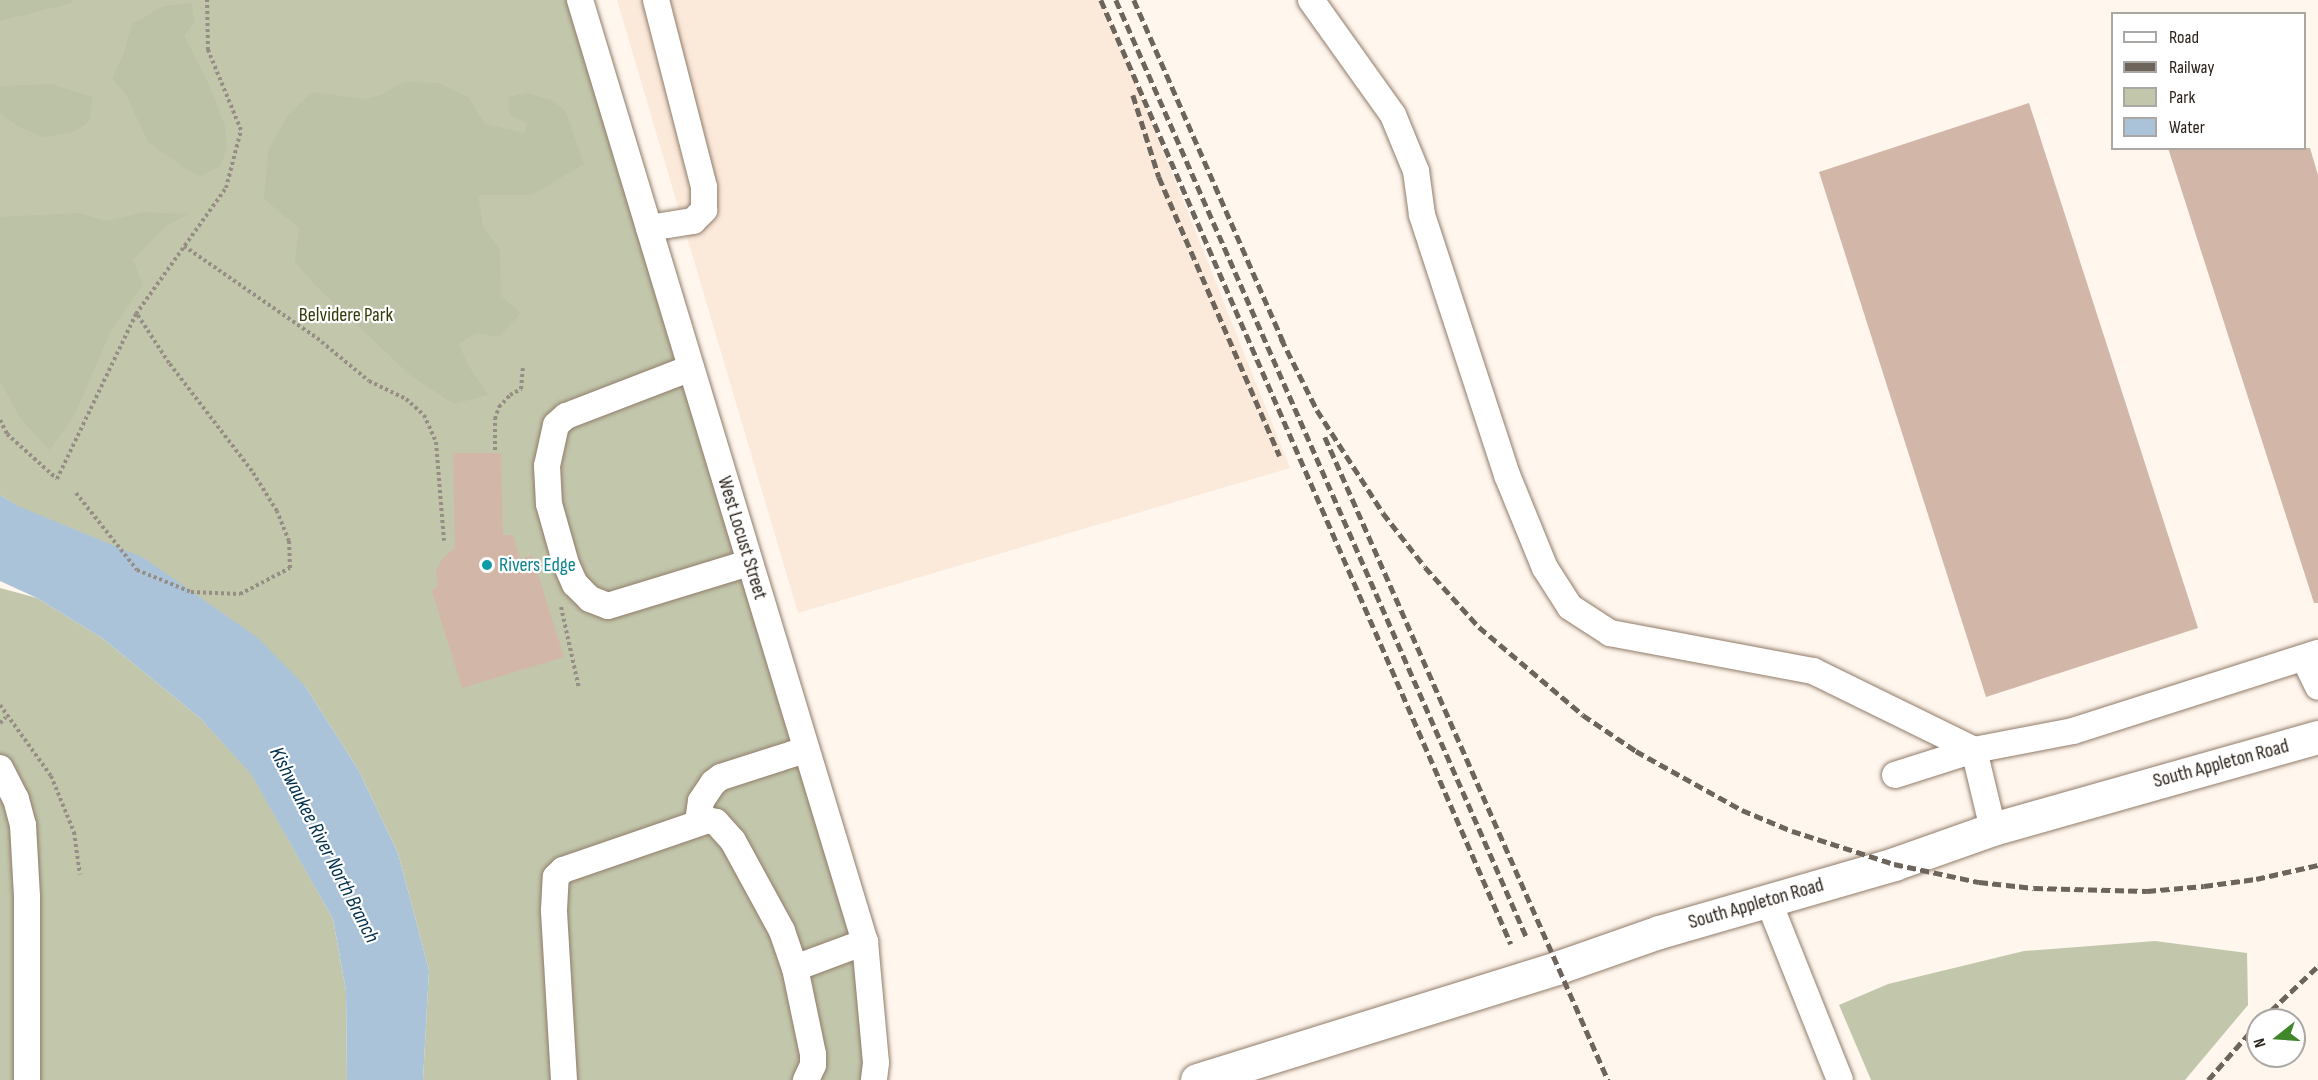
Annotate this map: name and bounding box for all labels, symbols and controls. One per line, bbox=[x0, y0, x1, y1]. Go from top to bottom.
legend bbox=[2111, 12, 2306, 150]
text: Road bbox=[2169, 27, 2199, 48]
text: Railway bbox=[2169, 57, 2214, 78]
text: Park bbox=[2169, 87, 2195, 108]
text: Water bbox=[2169, 117, 2205, 138]
park label: Belvidere Park bbox=[299, 303, 393, 327]
street label: West Locust Street bbox=[712, 473, 772, 603]
place label: Rivers Edge bbox=[499, 553, 576, 577]
marker: Rivers Edge bbox=[480, 558, 494, 572]
street label: South Appleton Road bbox=[2150, 734, 2292, 794]
water label: Kishwaukee River North Branch bbox=[264, 743, 384, 947]
street label: South Appleton Road bbox=[1686, 873, 1826, 935]
north arrow bbox=[2246, 1008, 2306, 1068]
text: N bbox=[2250, 1036, 2271, 1050]

